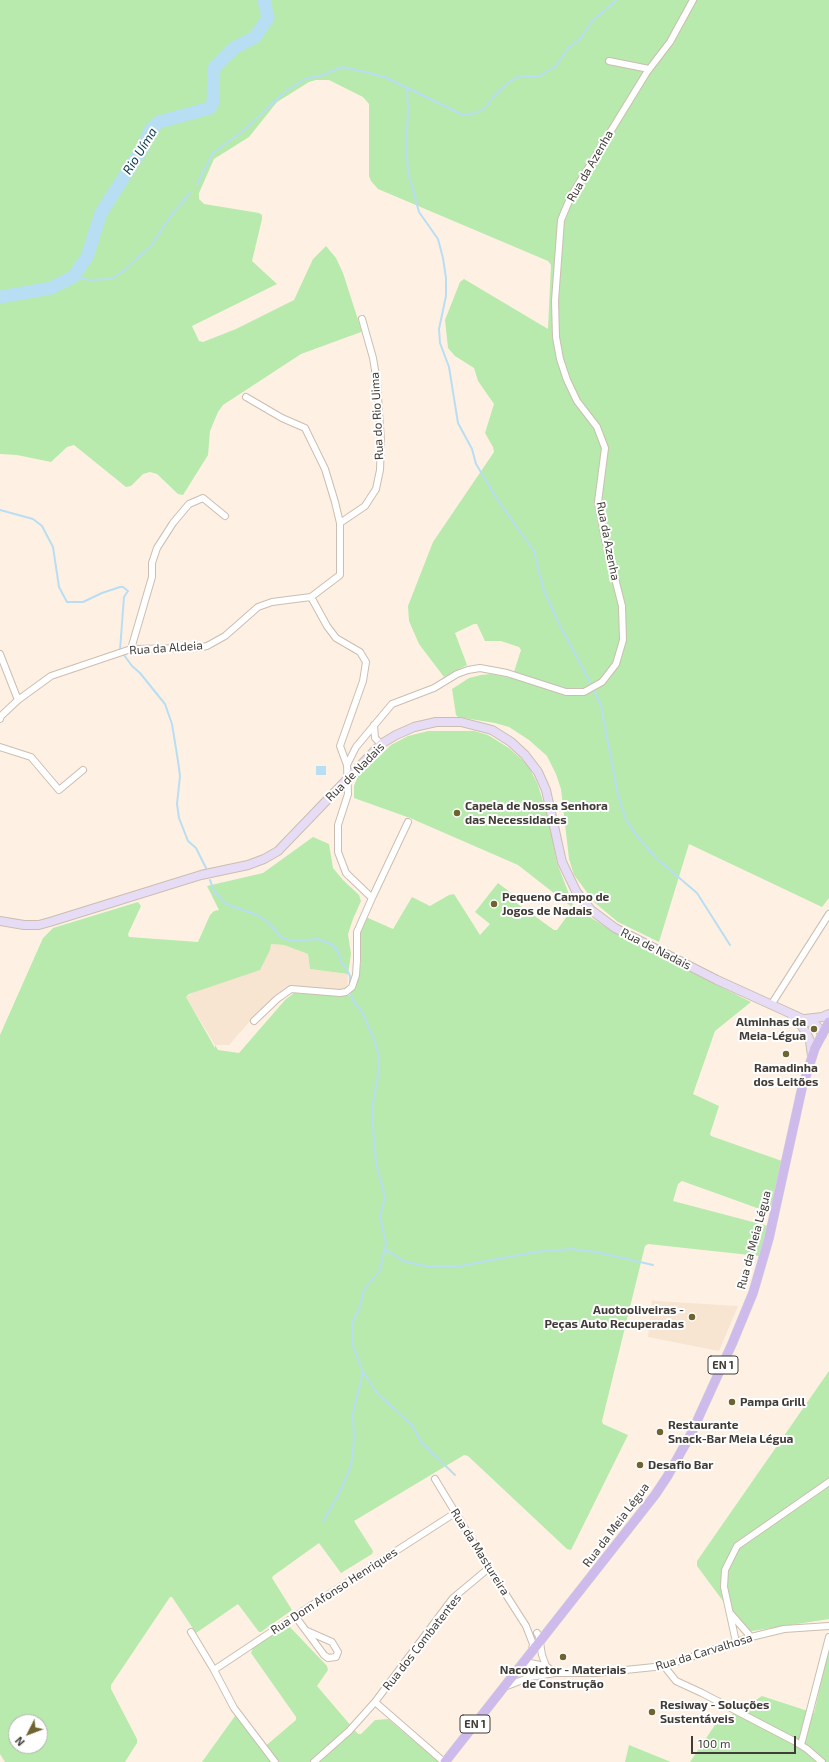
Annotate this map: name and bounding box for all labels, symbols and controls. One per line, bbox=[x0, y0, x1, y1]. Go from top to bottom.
water label: Rio Uíma bbox=[120, 125, 160, 177]
street label: Rua da Azenha bbox=[564, 128, 616, 204]
street label: Rua do Rio Uima bbox=[368, 372, 386, 460]
street label: Rua da Azenha bbox=[593, 500, 623, 582]
street label: Rua da Aldeia bbox=[129, 638, 203, 658]
street label: Rua de Nadais bbox=[323, 740, 387, 804]
place label: Capela de Nossa Senhora das Necessidades bbox=[465, 799, 608, 827]
marker: Capela de Nossa Senhora das Necessidades bbox=[452, 808, 462, 818]
place label: Pequeno Campo de Jogos de Nadais bbox=[502, 890, 609, 918]
marker: Pequeno Campo de Jogos de Nadais bbox=[489, 899, 499, 909]
street label: Rua de Nadais bbox=[618, 925, 694, 973]
place label: Alminhas da Meia-Légua bbox=[736, 1015, 806, 1043]
marker: Alminhas da Meia-Légua bbox=[809, 1024, 819, 1034]
marker: Ramadinha dos Leitões bbox=[781, 1049, 791, 1059]
place label: Ramadinha dos Leitões bbox=[754, 1061, 818, 1089]
street label: Rua da Meia Légua bbox=[734, 1189, 774, 1291]
place label: Auotooliveiras - Peças Auto Recuperadas bbox=[544, 1303, 684, 1331]
marker: Auotooliveiras - Peças Auto Recuperadas bbox=[687, 1312, 697, 1322]
road number: EN 1 bbox=[708, 1356, 738, 1374]
place label: Pampa Grill bbox=[740, 1395, 805, 1409]
marker: Pampa Grill bbox=[727, 1397, 737, 1407]
place label: Restaurante Snack-Bar Meia Légua bbox=[668, 1418, 793, 1446]
marker: Restaurante Snack-Bar Meia Légua bbox=[655, 1427, 665, 1437]
place label: Desafio Bar bbox=[648, 1458, 713, 1472]
marker: Desafio Bar bbox=[635, 1460, 645, 1470]
street label: Rua da Meia Légua bbox=[580, 1480, 652, 1570]
street label: Rua da Mastureira bbox=[447, 1506, 513, 1598]
street label: Rua Dom Afonso Henriques bbox=[268, 1545, 400, 1637]
street label: Rua dos Combatentes bbox=[380, 1591, 464, 1693]
street label: Rua da Carvalhosa bbox=[654, 1630, 754, 1674]
marker: Nacovictor - Materiais de Construção bbox=[558, 1652, 568, 1662]
place label: Nacovictor - Materiais de Construção bbox=[500, 1663, 626, 1691]
place label: Resiway - Soluções Sustentáveis bbox=[660, 1698, 769, 1726]
marker: Resiway - Soluções Sustentáveis bbox=[647, 1707, 657, 1717]
north arrow bbox=[8, 1714, 48, 1754]
road number: EN 1 bbox=[460, 1715, 490, 1733]
scale bar bbox=[693, 1728, 798, 1754]
text: N bbox=[12, 1734, 27, 1749]
text: 100 m bbox=[698, 1736, 730, 1750]

